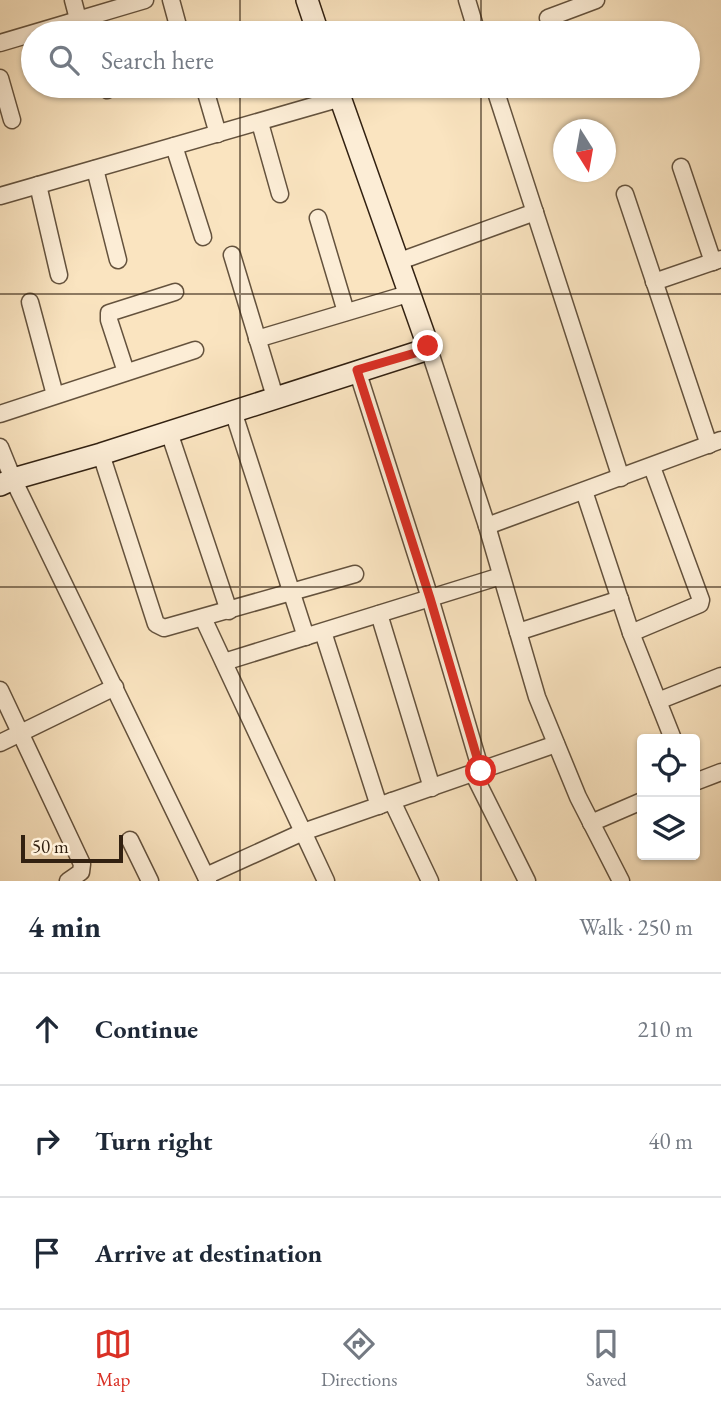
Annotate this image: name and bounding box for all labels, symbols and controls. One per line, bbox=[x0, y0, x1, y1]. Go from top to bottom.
search box bbox=[21, 21, 700, 98]
icon: search bbox=[45, 41, 83, 79]
text: Search here bbox=[101, 43, 214, 77]
north arrow bbox=[553, 119, 616, 182]
route end bbox=[412, 330, 443, 361]
map controls bbox=[637, 734, 700, 860]
button: locate bbox=[637, 734, 700, 797]
route start bbox=[465, 755, 496, 786]
button: layers bbox=[637, 797, 700, 860]
scale bar bbox=[21, 832, 122, 864]
text: 50 m bbox=[32, 834, 69, 859]
text: 4 min bbox=[28, 907, 101, 946]
text: Walk · 250 m bbox=[579, 912, 693, 942]
icon: ahead bbox=[28, 1010, 66, 1048]
text: Continue bbox=[95, 1012, 198, 1046]
text: 210 m bbox=[637, 1014, 693, 1044]
icon: right bbox=[28, 1122, 66, 1160]
text: Turn right bbox=[95, 1124, 213, 1158]
text: 40 m bbox=[648, 1126, 693, 1156]
icon: arrive bbox=[28, 1234, 66, 1272]
text: Arrive at destination bbox=[95, 1236, 322, 1270]
tab: Map bbox=[94, 1325, 132, 1392]
tab: Directions bbox=[321, 1325, 397, 1392]
tab: Saved bbox=[586, 1325, 627, 1392]

